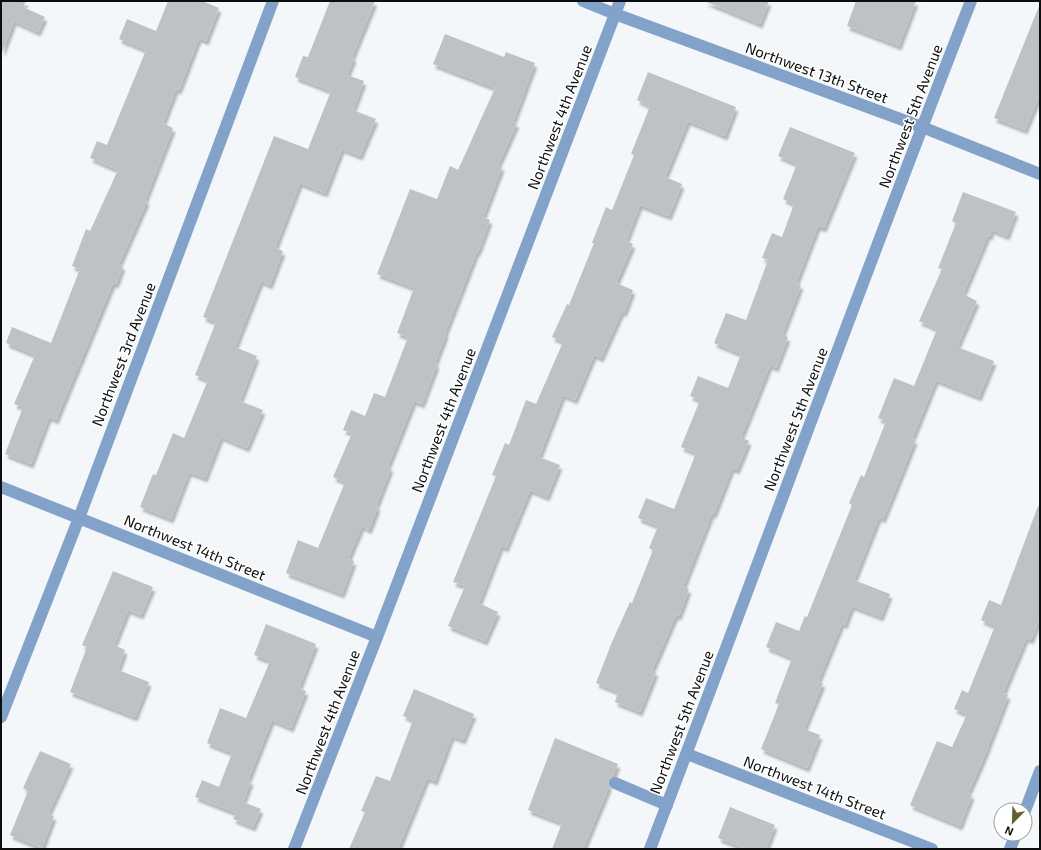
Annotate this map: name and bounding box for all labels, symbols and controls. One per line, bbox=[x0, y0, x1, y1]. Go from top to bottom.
street label: Northwest 13th Street bbox=[743, 38, 891, 106]
street label: Northwest 4th Avenue bbox=[523, 42, 595, 192]
street label: Northwest 5th Avenue bbox=[874, 42, 946, 190]
street label: Northwest 3rd Avenue bbox=[87, 280, 159, 428]
street label: Northwest 4th Avenue bbox=[407, 345, 479, 495]
street label: Northwest 5th Avenue bbox=[759, 345, 831, 493]
street label: Northwest 14th Street bbox=[122, 510, 269, 584]
street label: Northwest 4th Avenue bbox=[291, 647, 363, 797]
street label: Northwest 5th Avenue bbox=[645, 648, 717, 796]
street label: Northwest 14th Street bbox=[741, 751, 889, 823]
north arrow bbox=[993, 802, 1033, 842]
text: N bbox=[1003, 824, 1015, 839]

